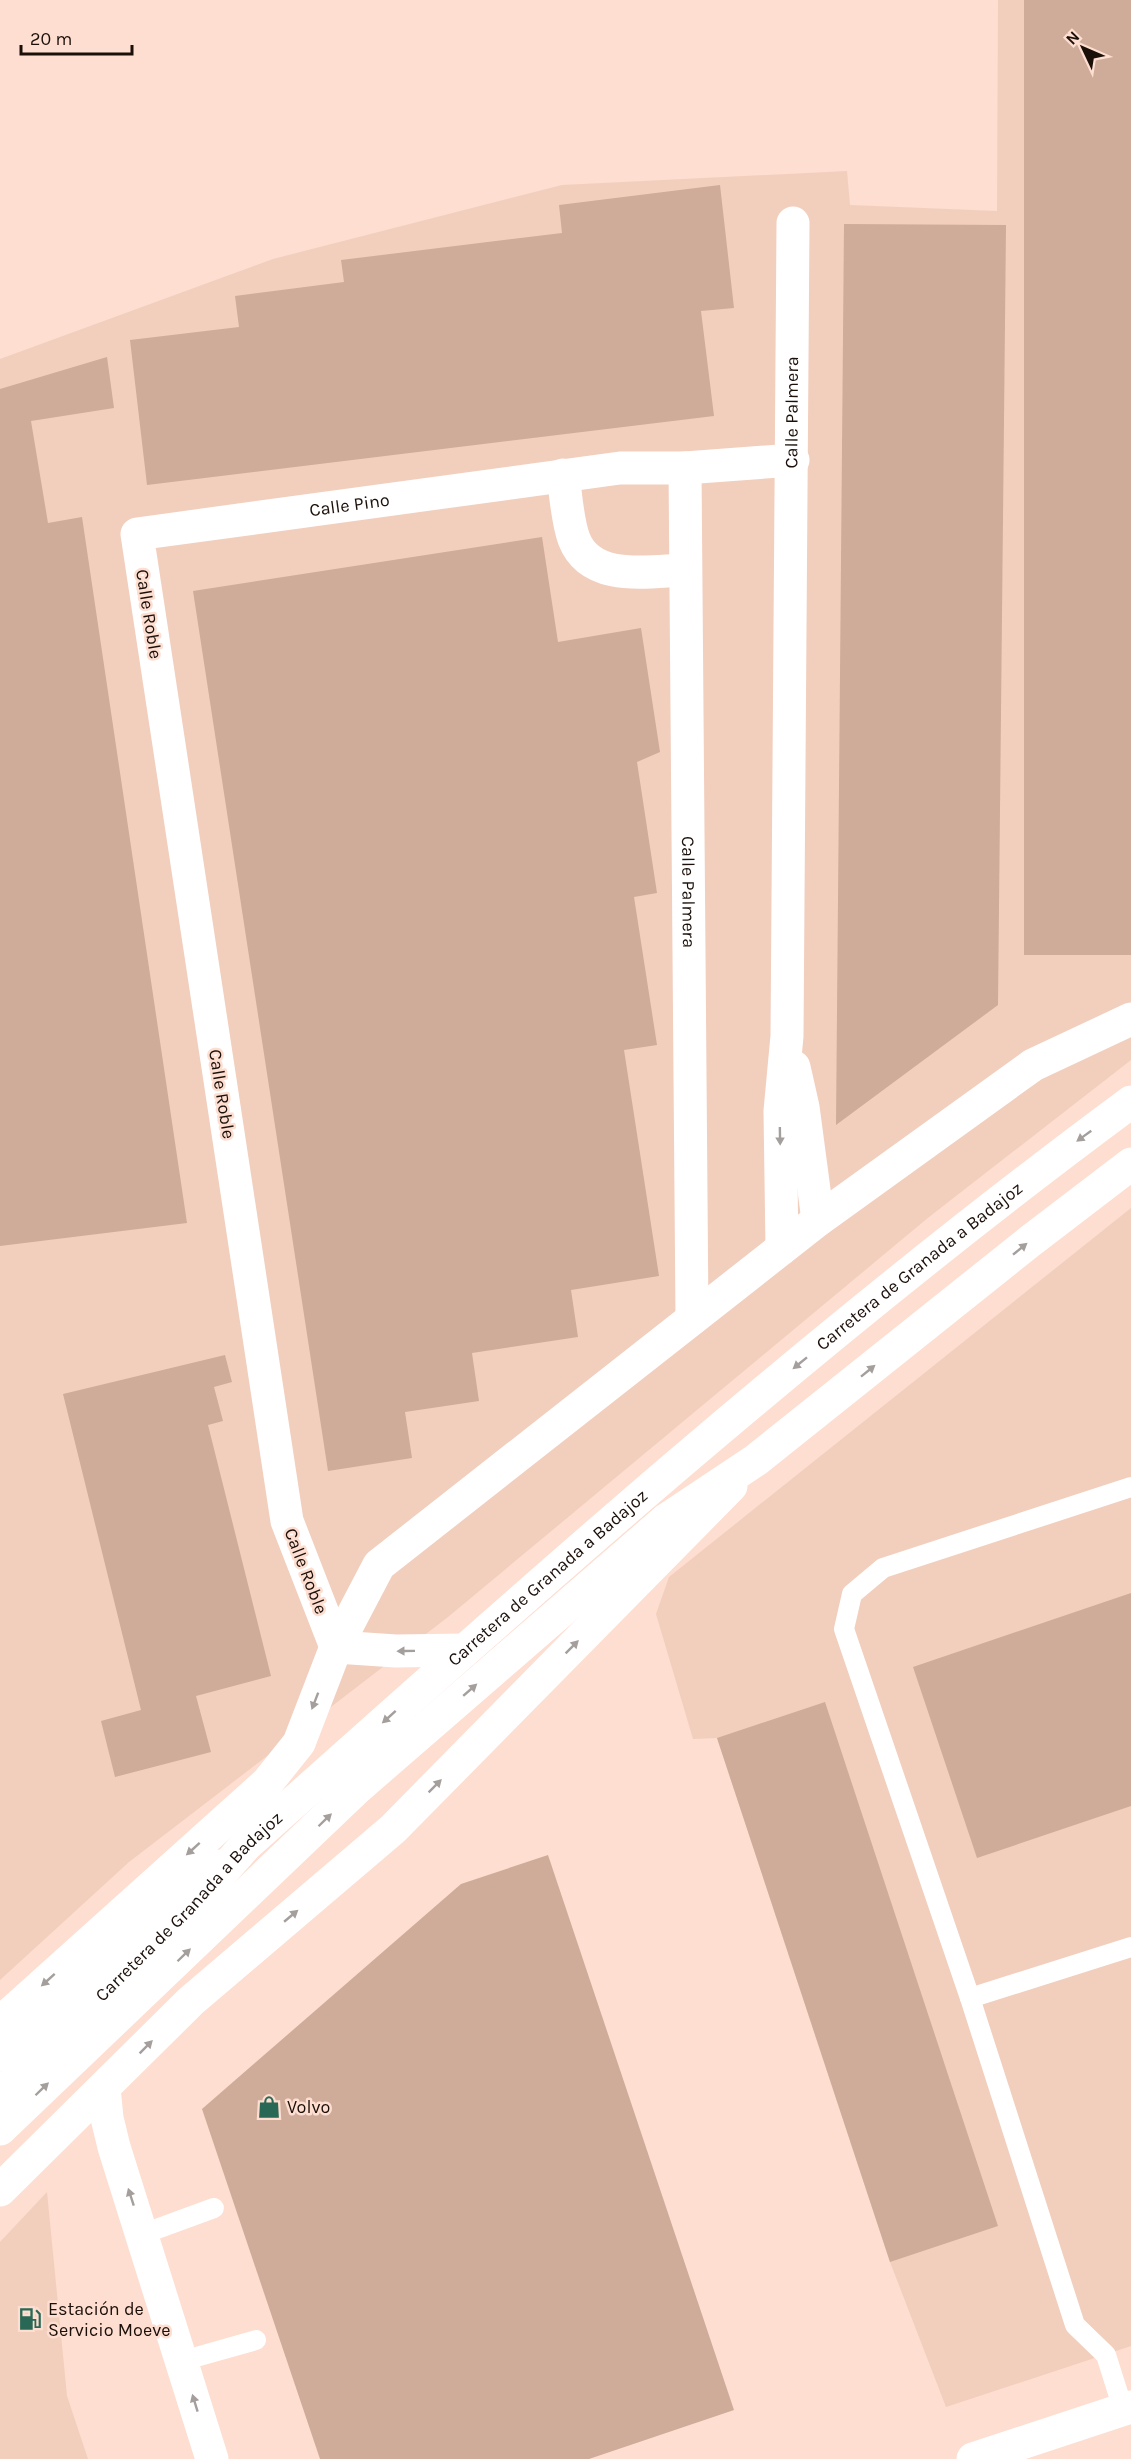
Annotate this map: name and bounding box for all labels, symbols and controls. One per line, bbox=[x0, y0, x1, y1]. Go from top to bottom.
scale bar bbox=[21, 18, 132, 56]
north arrow bbox=[1053, 18, 1113, 78]
text: N bbox=[1062, 27, 1083, 49]
text: 20 m bbox=[30, 28, 72, 50]
street label: Calle Palmera bbox=[780, 356, 803, 468]
street label: Calle Pino bbox=[308, 489, 391, 521]
street label: Calle Roble bbox=[131, 568, 167, 660]
street label: Calle Palmera bbox=[677, 836, 700, 948]
street label: Calle Roble bbox=[204, 1048, 240, 1140]
one-way arrow bbox=[776, 1126, 785, 1145]
one-way arrow bbox=[1076, 1130, 1092, 1143]
street label: Carretera de Granada a Badajoz bbox=[812, 1177, 1027, 1355]
one-way arrow bbox=[1012, 1243, 1028, 1256]
one-way arrow bbox=[792, 1356, 808, 1369]
one-way arrow bbox=[860, 1365, 875, 1378]
street label: Carretera de Granada a Badajoz bbox=[443, 1485, 652, 1671]
street label: Calle Roble bbox=[280, 1525, 332, 1617]
one-way arrow bbox=[565, 1641, 579, 1655]
one-way arrow bbox=[396, 1646, 415, 1656]
one-way arrow bbox=[462, 1684, 477, 1697]
one-way arrow bbox=[310, 1693, 320, 1711]
one-way arrow bbox=[382, 1710, 397, 1724]
one-way arrow bbox=[428, 1780, 442, 1794]
street label: Carretera de Granada a Badajoz bbox=[91, 1807, 287, 2006]
one-way arrow bbox=[317, 1813, 332, 1827]
one-way arrow bbox=[186, 1842, 201, 1855]
one-way arrow bbox=[283, 1910, 299, 1923]
one-way arrow bbox=[176, 1948, 190, 1962]
one-way arrow bbox=[41, 1973, 56, 1986]
one-way arrow bbox=[138, 2040, 152, 2054]
one-way arrow bbox=[35, 2082, 50, 2096]
shop icon: Volvo bbox=[256, 2094, 282, 2120]
place label: Volvo bbox=[287, 2096, 330, 2118]
one-way arrow bbox=[125, 2188, 135, 2206]
place label: Estación de Servicio Moeve bbox=[48, 2298, 170, 2341]
fuel station icon: Estación de Servicio Moeve bbox=[17, 2306, 43, 2332]
one-way arrow bbox=[190, 2394, 199, 2412]

